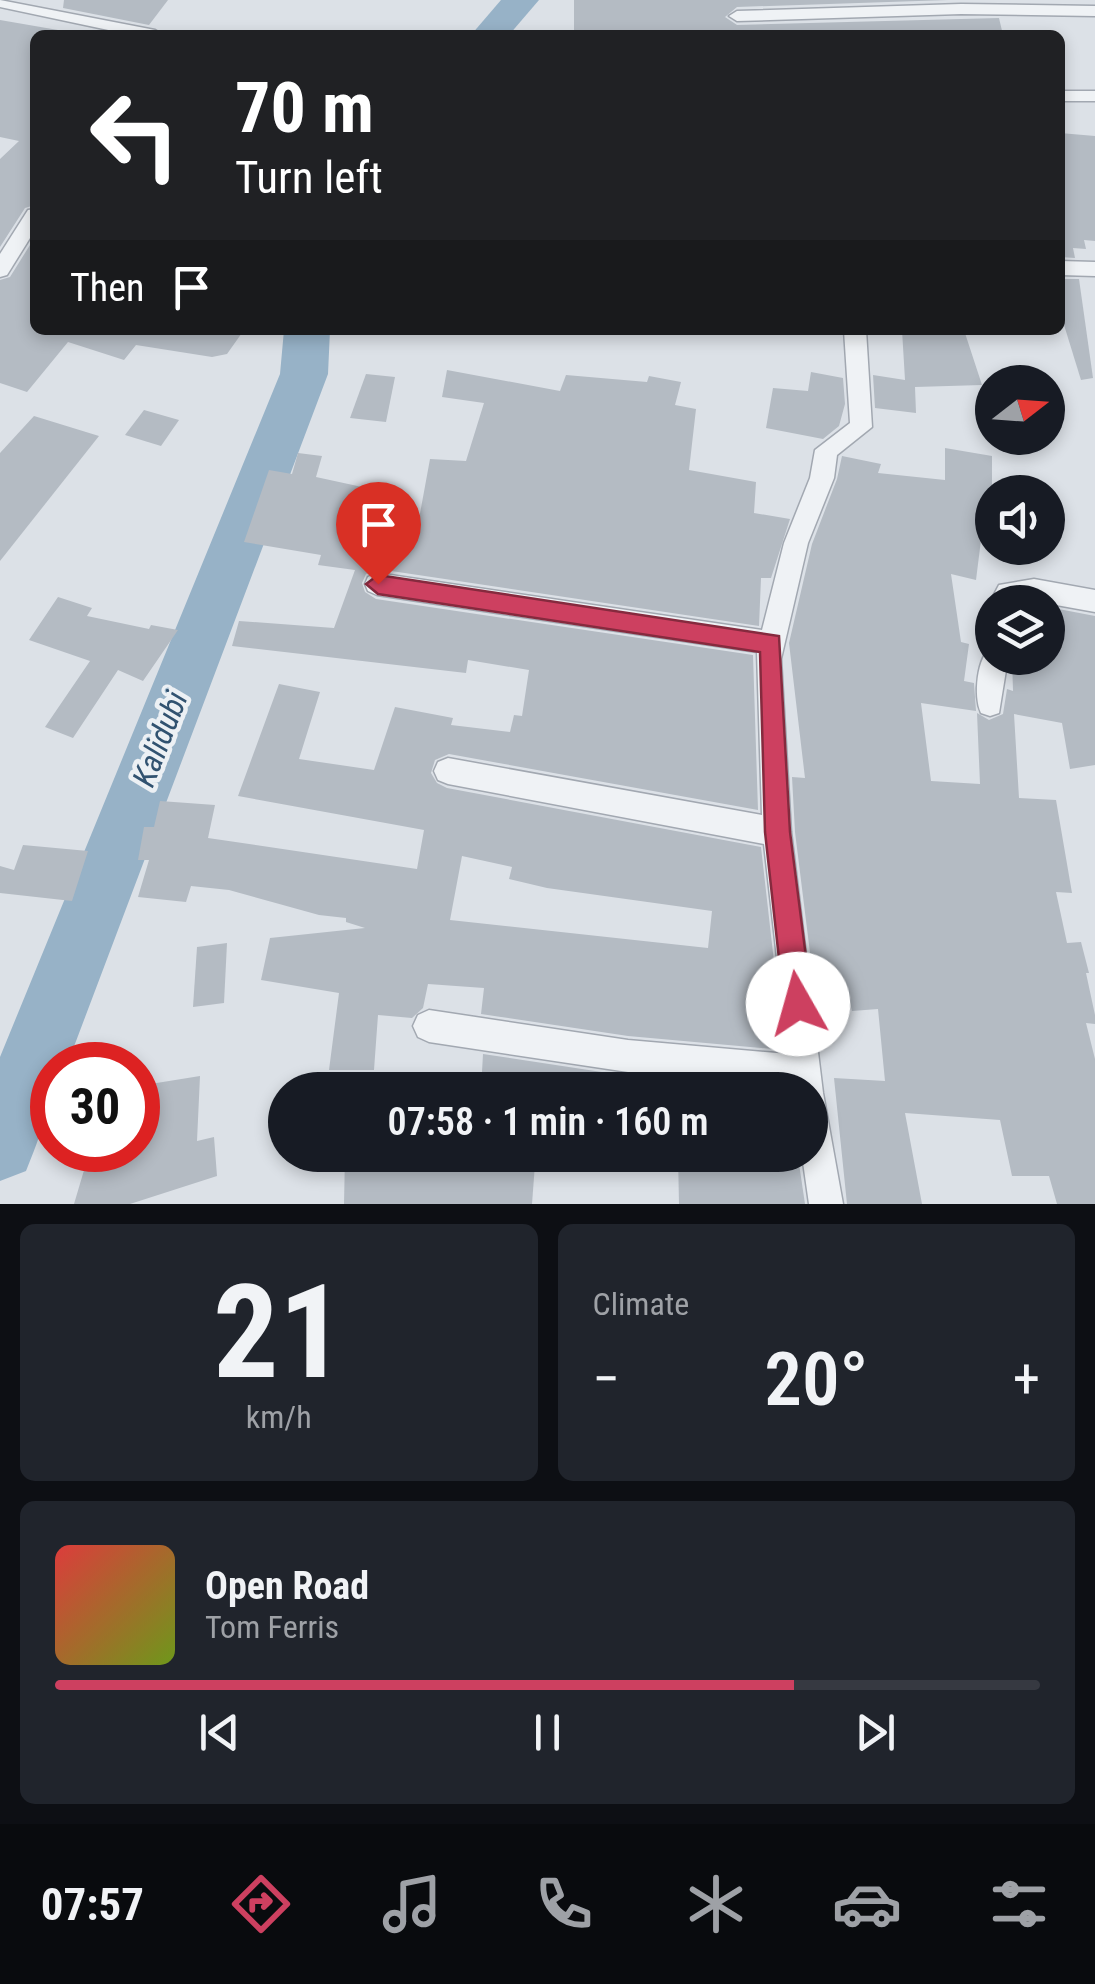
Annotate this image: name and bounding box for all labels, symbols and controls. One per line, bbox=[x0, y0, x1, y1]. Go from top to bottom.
text: 70 m bbox=[235, 67, 374, 149]
icon: left bbox=[70, 70, 200, 200]
text: Turn left bbox=[235, 151, 383, 204]
icon: arrive bbox=[164, 260, 219, 315]
text: Then bbox=[70, 266, 144, 310]
north arrow bbox=[975, 365, 1065, 455]
map controls bbox=[975, 365, 1065, 675]
button: sound bbox=[975, 475, 1065, 565]
pin bbox=[336, 482, 421, 585]
icon: arrive bbox=[351, 497, 406, 552]
button: layers bbox=[975, 585, 1065, 675]
water label: Kalidubi bbox=[125, 685, 196, 792]
position arrow bbox=[746, 952, 850, 1056]
speed limit sign: 30 bbox=[30, 1042, 160, 1172]
text: 07:58 · 1 min · 160 m bbox=[388, 1100, 708, 1144]
text: 21 bbox=[213, 1256, 344, 1409]
text: Climate bbox=[593, 1285, 689, 1323]
text: 20° bbox=[764, 1335, 869, 1423]
text: − bbox=[593, 1347, 620, 1411]
text: + bbox=[1013, 1347, 1040, 1411]
text: km/h bbox=[246, 1398, 312, 1436]
text: Open Road bbox=[205, 1564, 369, 1608]
text: Tom Ferris bbox=[205, 1608, 339, 1646]
icon: previous bbox=[192, 1705, 247, 1760]
icon: pause bbox=[520, 1705, 575, 1760]
icon: next bbox=[848, 1705, 903, 1760]
icon: directions bbox=[226, 1869, 296, 1939]
icon: music bbox=[377, 1869, 447, 1939]
icon: phone bbox=[529, 1869, 599, 1939]
icon: climate bbox=[681, 1869, 751, 1939]
icon: car bbox=[832, 1869, 902, 1939]
icon: filters bbox=[984, 1869, 1054, 1939]
text: 07:57 bbox=[41, 1878, 144, 1931]

